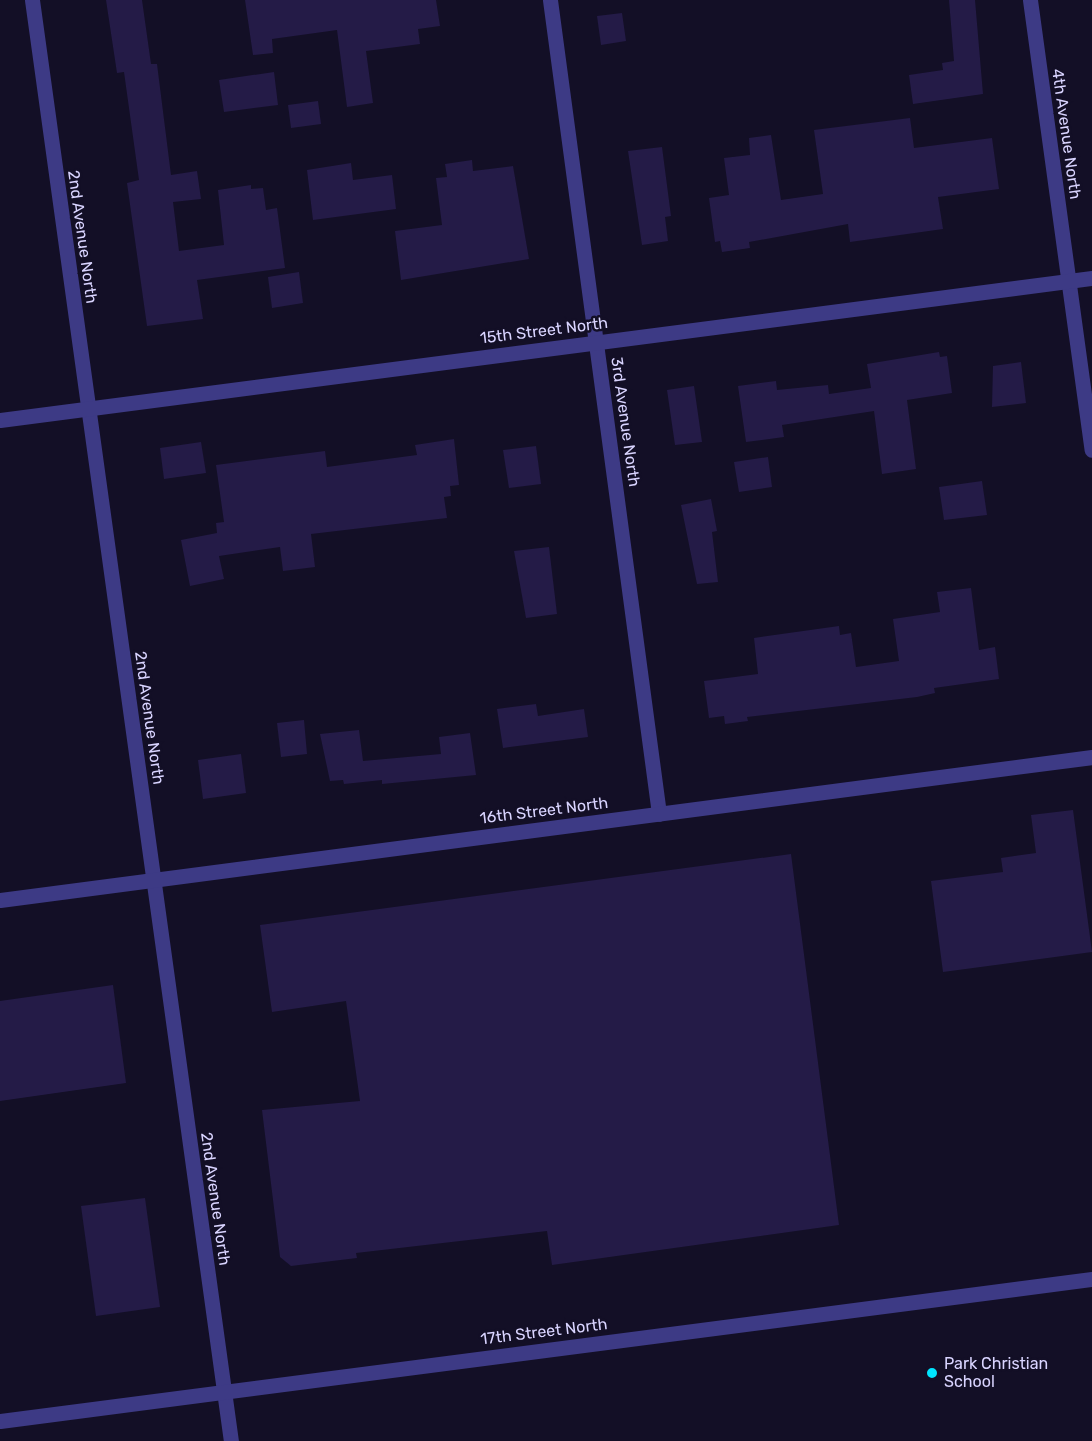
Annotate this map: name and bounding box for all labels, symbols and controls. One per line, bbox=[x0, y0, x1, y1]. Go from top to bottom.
street label: 4th Avenue North bbox=[1047, 67, 1085, 201]
street label: 2nd Avenue North bbox=[63, 169, 101, 305]
street label: 15th Street North bbox=[479, 314, 609, 348]
street label: 3rd Avenue North bbox=[606, 356, 644, 488]
street label: 2nd Avenue North bbox=[130, 650, 168, 786]
street label: 16th Street North bbox=[479, 794, 609, 828]
street label: 2nd Avenue North bbox=[196, 1131, 234, 1267]
street label: 17th Street North bbox=[480, 1315, 608, 1349]
place label: Park Christian School bbox=[944, 1354, 1048, 1392]
marker: Park Christian School bbox=[925, 1366, 939, 1380]

